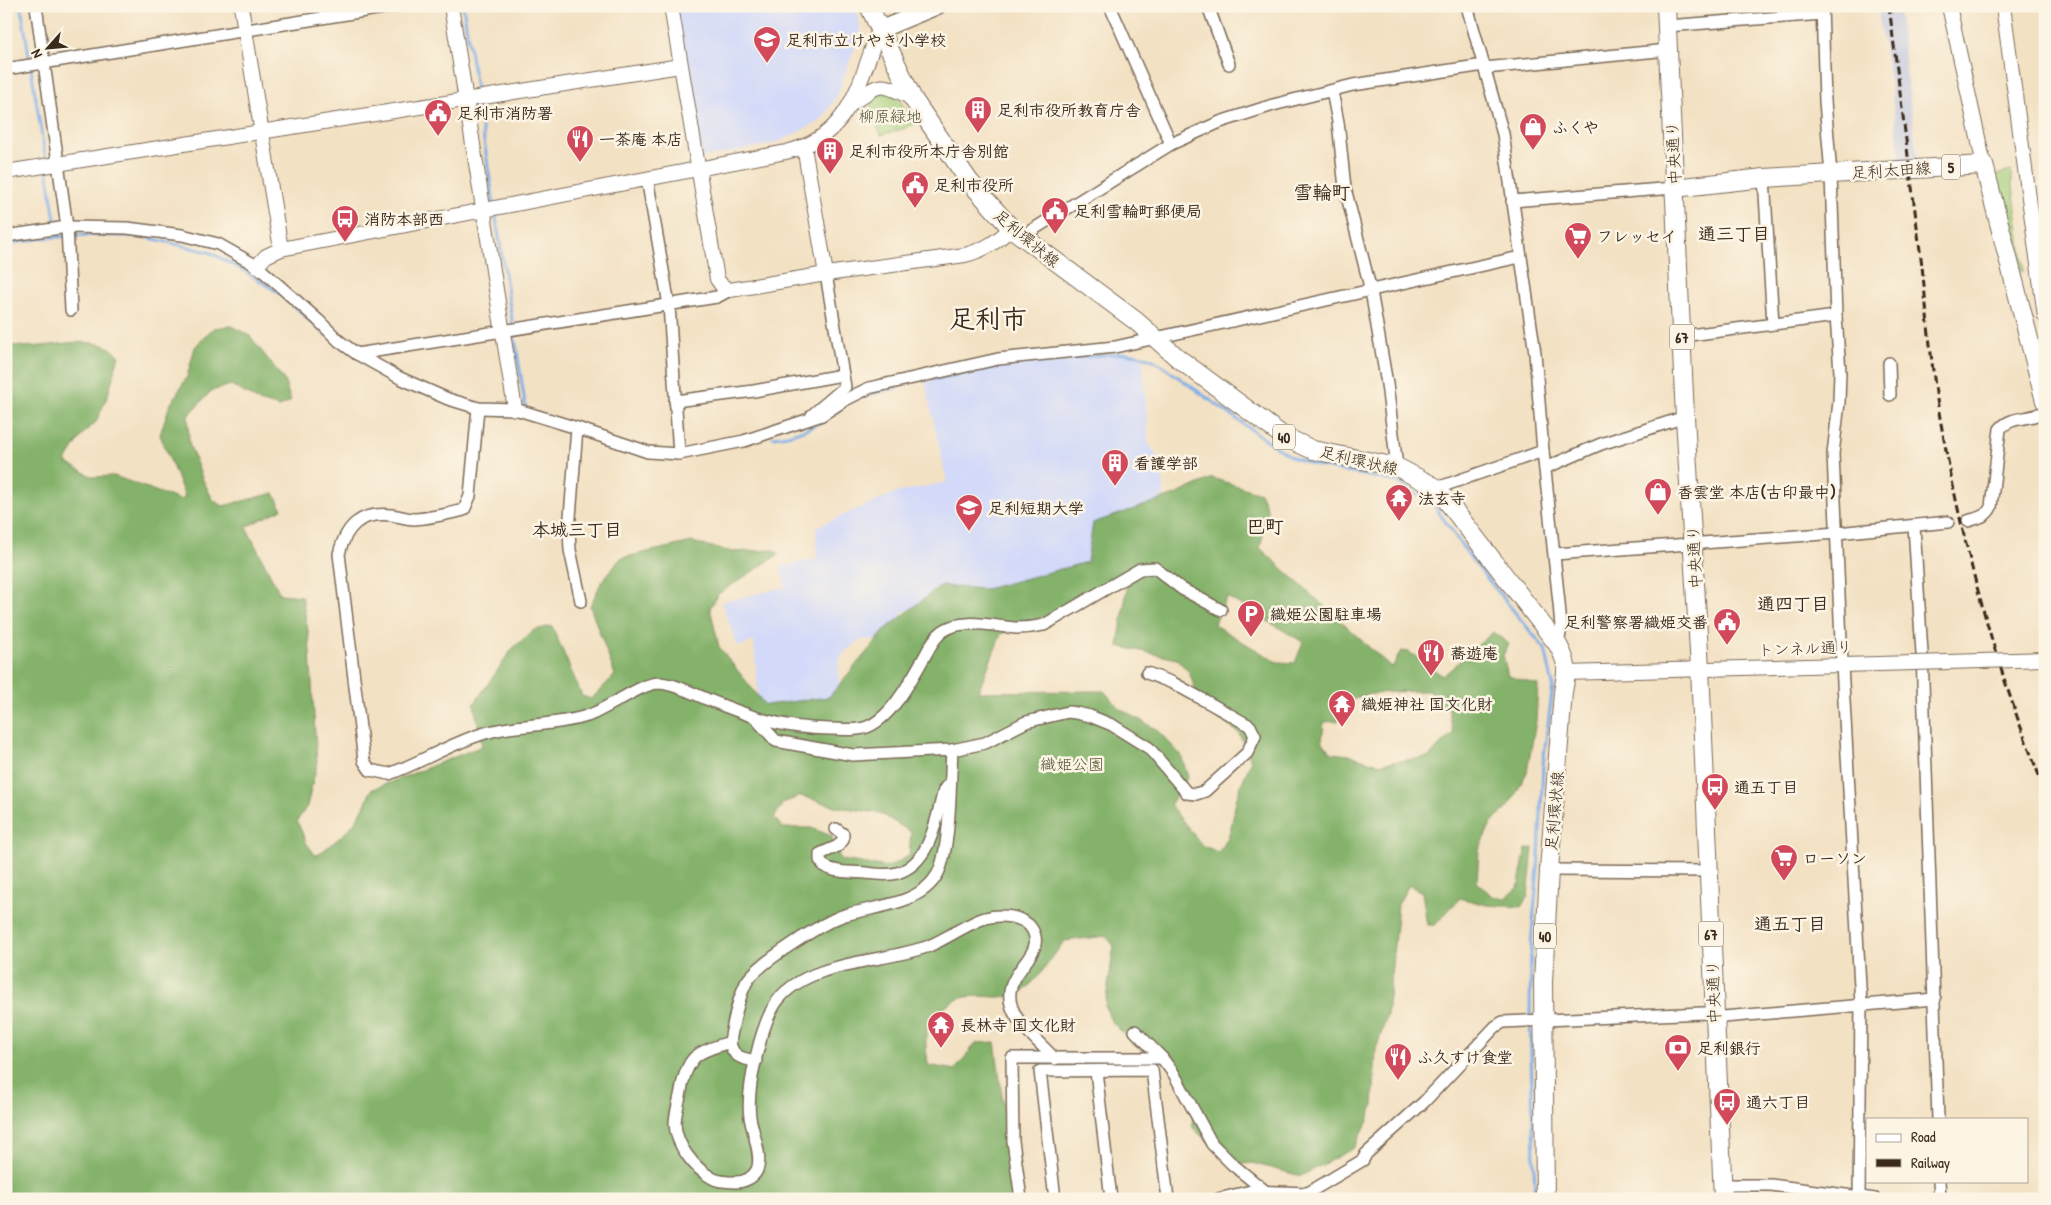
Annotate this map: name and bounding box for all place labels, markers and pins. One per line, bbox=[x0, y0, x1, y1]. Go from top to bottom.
school or university icon: 足利市立けやき小学校 bbox=[752, 25, 782, 64]
place label: 足利市立けやき小学校 bbox=[786, 29, 946, 51]
building icon: 足利市役所教育庁舎 bbox=[963, 95, 993, 134]
public building icon: 足利市消防署 bbox=[423, 98, 453, 137]
place label: 足利市役所教育庁舎 bbox=[997, 99, 1141, 121]
place label: 足利市消防署 bbox=[457, 102, 553, 124]
shop icon: ふくや bbox=[1518, 112, 1548, 151]
place label: ふくや bbox=[1552, 116, 1599, 138]
restaurant icon: 一茶庵 本店 bbox=[565, 124, 595, 163]
place label: 一茶庵 本店 bbox=[599, 128, 683, 150]
building icon: 足利市役所本庁舎別館 bbox=[815, 136, 845, 175]
place label: 足利市役所本庁舎別館 bbox=[849, 140, 1009, 162]
public building icon: 足利市役所 bbox=[900, 170, 930, 209]
place label: 足利市役所 bbox=[934, 174, 1014, 196]
public building icon: 足利雪輪町郵便局 bbox=[1040, 196, 1070, 235]
place label: 足利雪輪町郵便局 bbox=[1074, 200, 1202, 222]
bus stop icon: 消防本部西 bbox=[330, 204, 360, 243]
place label: 消防本部西 bbox=[364, 208, 444, 230]
supermarket icon: フレッセイ bbox=[1563, 221, 1593, 260]
place label: フレッセイ bbox=[1597, 225, 1677, 247]
building icon: 看護学部 bbox=[1100, 448, 1130, 487]
place label: 看護学部 bbox=[1134, 452, 1198, 474]
shop icon: 香雲堂 本店(古印最中) bbox=[1643, 477, 1673, 516]
place label: 香雲堂 本店(古印最中) bbox=[1677, 481, 1836, 503]
temple icon: 法玄寺 bbox=[1384, 483, 1414, 522]
place label: 法玄寺 bbox=[1418, 487, 1466, 509]
school or university icon: 足利短期大学 bbox=[954, 493, 984, 532]
place label: 足利短期大学 bbox=[988, 497, 1084, 519]
parking icon: 織姫公園駐車場 bbox=[1236, 599, 1266, 638]
place label: 織姫公園駐車場 bbox=[1270, 603, 1382, 625]
public building icon: 足利警察署織姫交番 bbox=[1712, 607, 1742, 646]
place label: 足利警察署織姫交番 bbox=[1564, 611, 1708, 633]
restaurant icon: 蕎遊庵 bbox=[1416, 638, 1446, 677]
place label: 蕎遊庵 bbox=[1450, 642, 1498, 664]
temple icon: 織姫神社 国文化財 bbox=[1327, 689, 1357, 728]
place label: 織姫神社 国文化財 bbox=[1361, 693, 1493, 715]
bus stop icon: 通五丁目 bbox=[1700, 772, 1730, 811]
place label: 通五丁目 bbox=[1734, 776, 1798, 798]
supermarket icon: ローソン bbox=[1769, 843, 1799, 882]
place label: ローソン bbox=[1803, 847, 1867, 869]
temple icon: 長林寺 国文化財 bbox=[926, 1010, 956, 1049]
place label: 長林寺 国文化財 bbox=[960, 1014, 1076, 1036]
bank icon: 足利銀行 bbox=[1663, 1033, 1693, 1072]
place label: 足利銀行 bbox=[1697, 1037, 1761, 1059]
restaurant icon: ふ久すけ食堂 bbox=[1383, 1042, 1413, 1081]
place label: ふ久すけ食堂 bbox=[1417, 1046, 1513, 1068]
bus stop icon: 通六丁目 bbox=[1712, 1087, 1742, 1126]
place label: 通六丁目 bbox=[1746, 1091, 1810, 1113]

